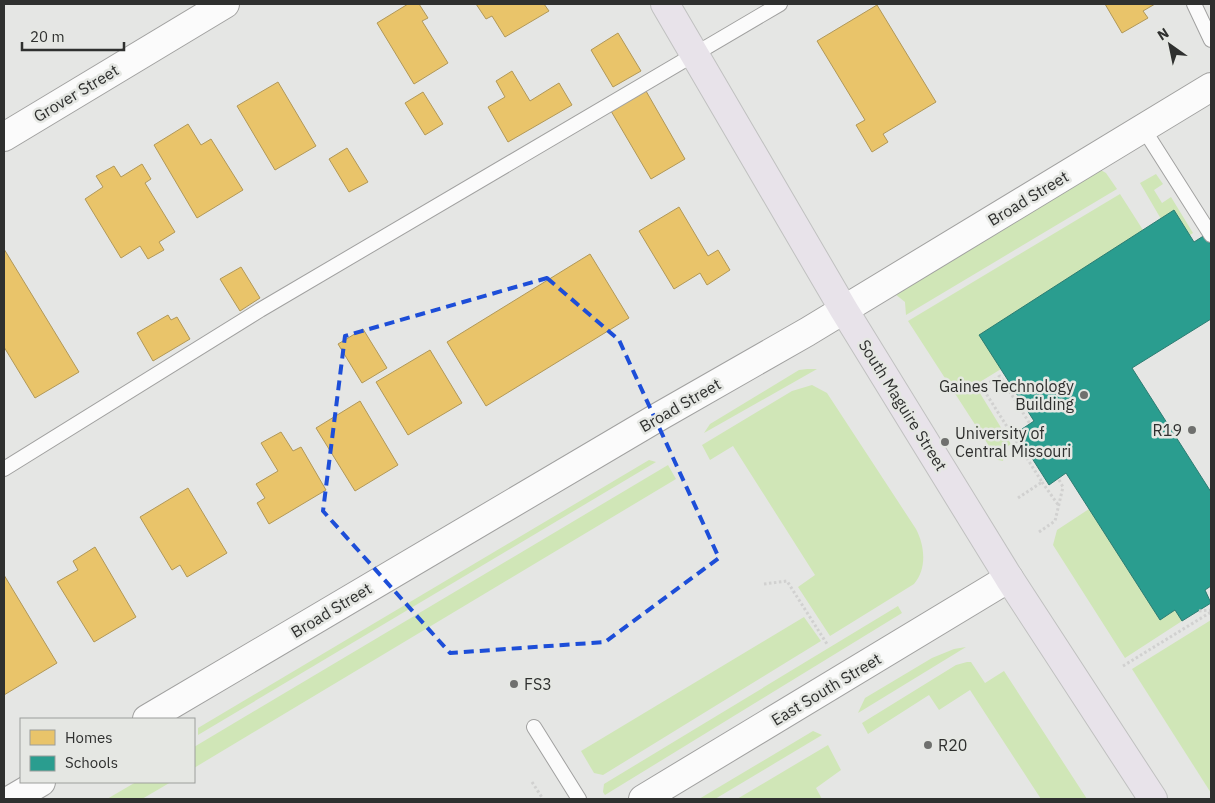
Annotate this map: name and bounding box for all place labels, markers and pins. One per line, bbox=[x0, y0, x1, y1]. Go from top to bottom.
place label: Gaines Technology Building bbox=[939, 376, 1075, 414]
marker: Gaines Technology Building bbox=[1078, 389, 1090, 401]
place label: R19 bbox=[1153, 420, 1182, 440]
place label: University of Central Missouri bbox=[955, 423, 1071, 461]
marker: R19 bbox=[1186, 424, 1198, 436]
marker: University of Central Missouri bbox=[939, 436, 951, 448]
place label: FS3 bbox=[524, 674, 552, 694]
marker: FS3 bbox=[508, 678, 520, 690]
place label: R20 bbox=[938, 735, 967, 755]
marker: R20 bbox=[922, 739, 934, 751]

